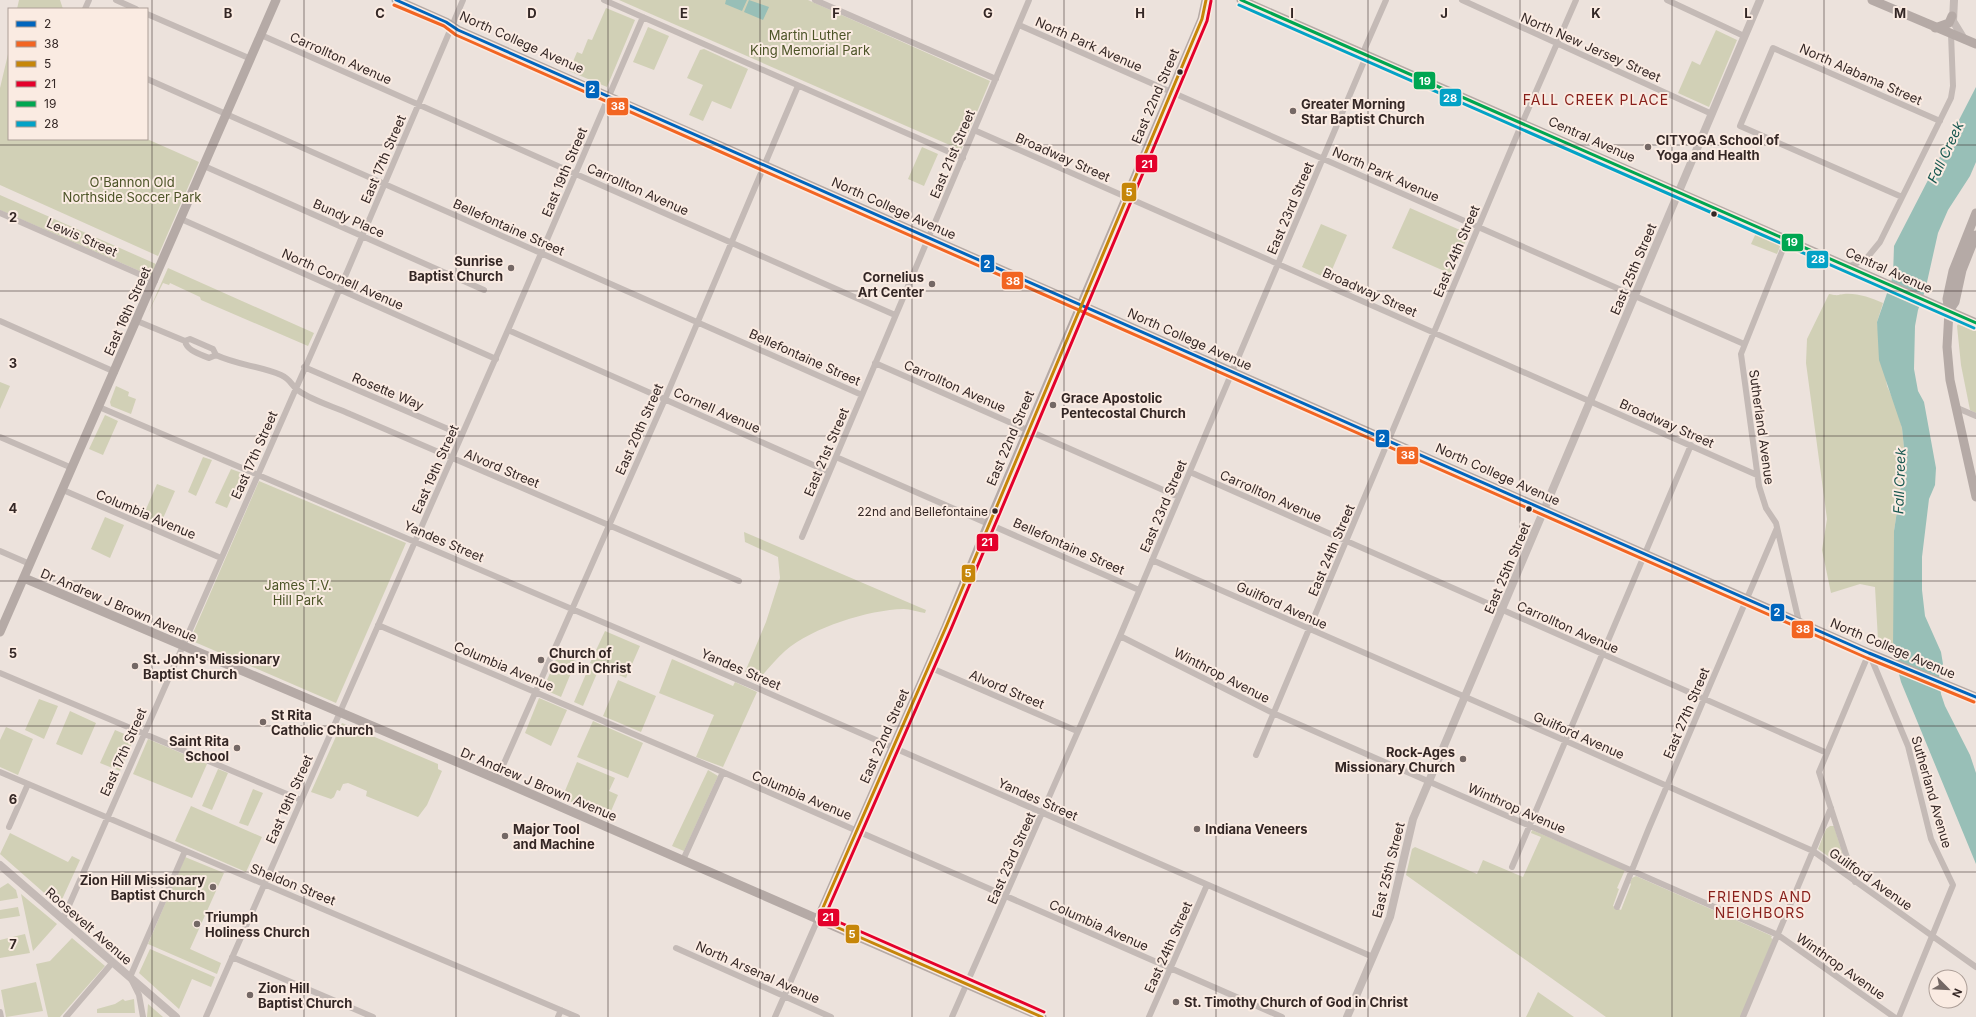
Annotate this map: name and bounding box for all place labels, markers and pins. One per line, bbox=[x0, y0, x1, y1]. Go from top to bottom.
unlabelled marker bbox=[1175, 67, 1185, 77]
place label: Greater Morning Star Baptist Church bbox=[1301, 96, 1425, 127]
marker: Greater Morning Star Baptist Church bbox=[1288, 106, 1298, 116]
place label: CITYOGA School of Yoga and Health bbox=[1656, 132, 1780, 163]
marker: CITYOGA School of Yoga and Health bbox=[1643, 142, 1653, 152]
unlabelled marker bbox=[1709, 209, 1719, 219]
place label: Sunrise Baptist Church bbox=[409, 253, 503, 284]
marker: Sunrise Baptist Church bbox=[506, 263, 516, 273]
place label: Cornelius Art Center bbox=[858, 269, 925, 300]
marker: Cornelius Art Center bbox=[927, 279, 937, 289]
place label: Grace Apostolic Pentecostal Church bbox=[1061, 390, 1186, 421]
marker: Grace Apostolic Pentecostal Church bbox=[1048, 400, 1058, 410]
place label: 22nd and Bellefontaine bbox=[857, 504, 988, 519]
unlabelled marker bbox=[1524, 504, 1534, 514]
marker: 22nd and Bellefontaine bbox=[990, 506, 1000, 516]
place label: Church of God in Christ bbox=[549, 645, 632, 676]
place label: St. John's Missionary Baptist Church bbox=[143, 651, 280, 682]
marker: Church of God in Christ bbox=[536, 655, 546, 665]
marker: St. John's Missionary Baptist Church bbox=[130, 661, 140, 671]
place label: St Rita Catholic Church bbox=[271, 707, 373, 738]
marker: St Rita Catholic Church bbox=[258, 717, 268, 727]
place label: Saint Rita School bbox=[169, 733, 229, 764]
marker: Saint Rita School bbox=[232, 743, 242, 753]
place label: Rock-Ages Missionary Church bbox=[1335, 744, 1455, 775]
marker: Rock-Ages Missionary Church bbox=[1458, 754, 1468, 764]
place label: Major Tool and Machine bbox=[513, 821, 595, 852]
place label: Indiana Veneers bbox=[1205, 821, 1308, 837]
marker: Indiana Veneers bbox=[1192, 824, 1202, 834]
marker: Major Tool and Machine bbox=[500, 831, 510, 841]
place label: Zion Hill Missionary Baptist Church bbox=[80, 872, 205, 903]
marker: Zion Hill Missionary Baptist Church bbox=[208, 882, 218, 892]
place label: Triumph Holiness Church bbox=[205, 909, 310, 940]
marker: Triumph Holiness Church bbox=[192, 919, 202, 929]
place label: Zion Hill Baptist Church bbox=[258, 980, 352, 1011]
marker: Zion Hill Baptist Church bbox=[245, 990, 255, 1000]
place label: St. Timothy Church of God in Christ bbox=[1184, 994, 1408, 1010]
marker: St. Timothy Church of God in Christ bbox=[1171, 997, 1181, 1007]

